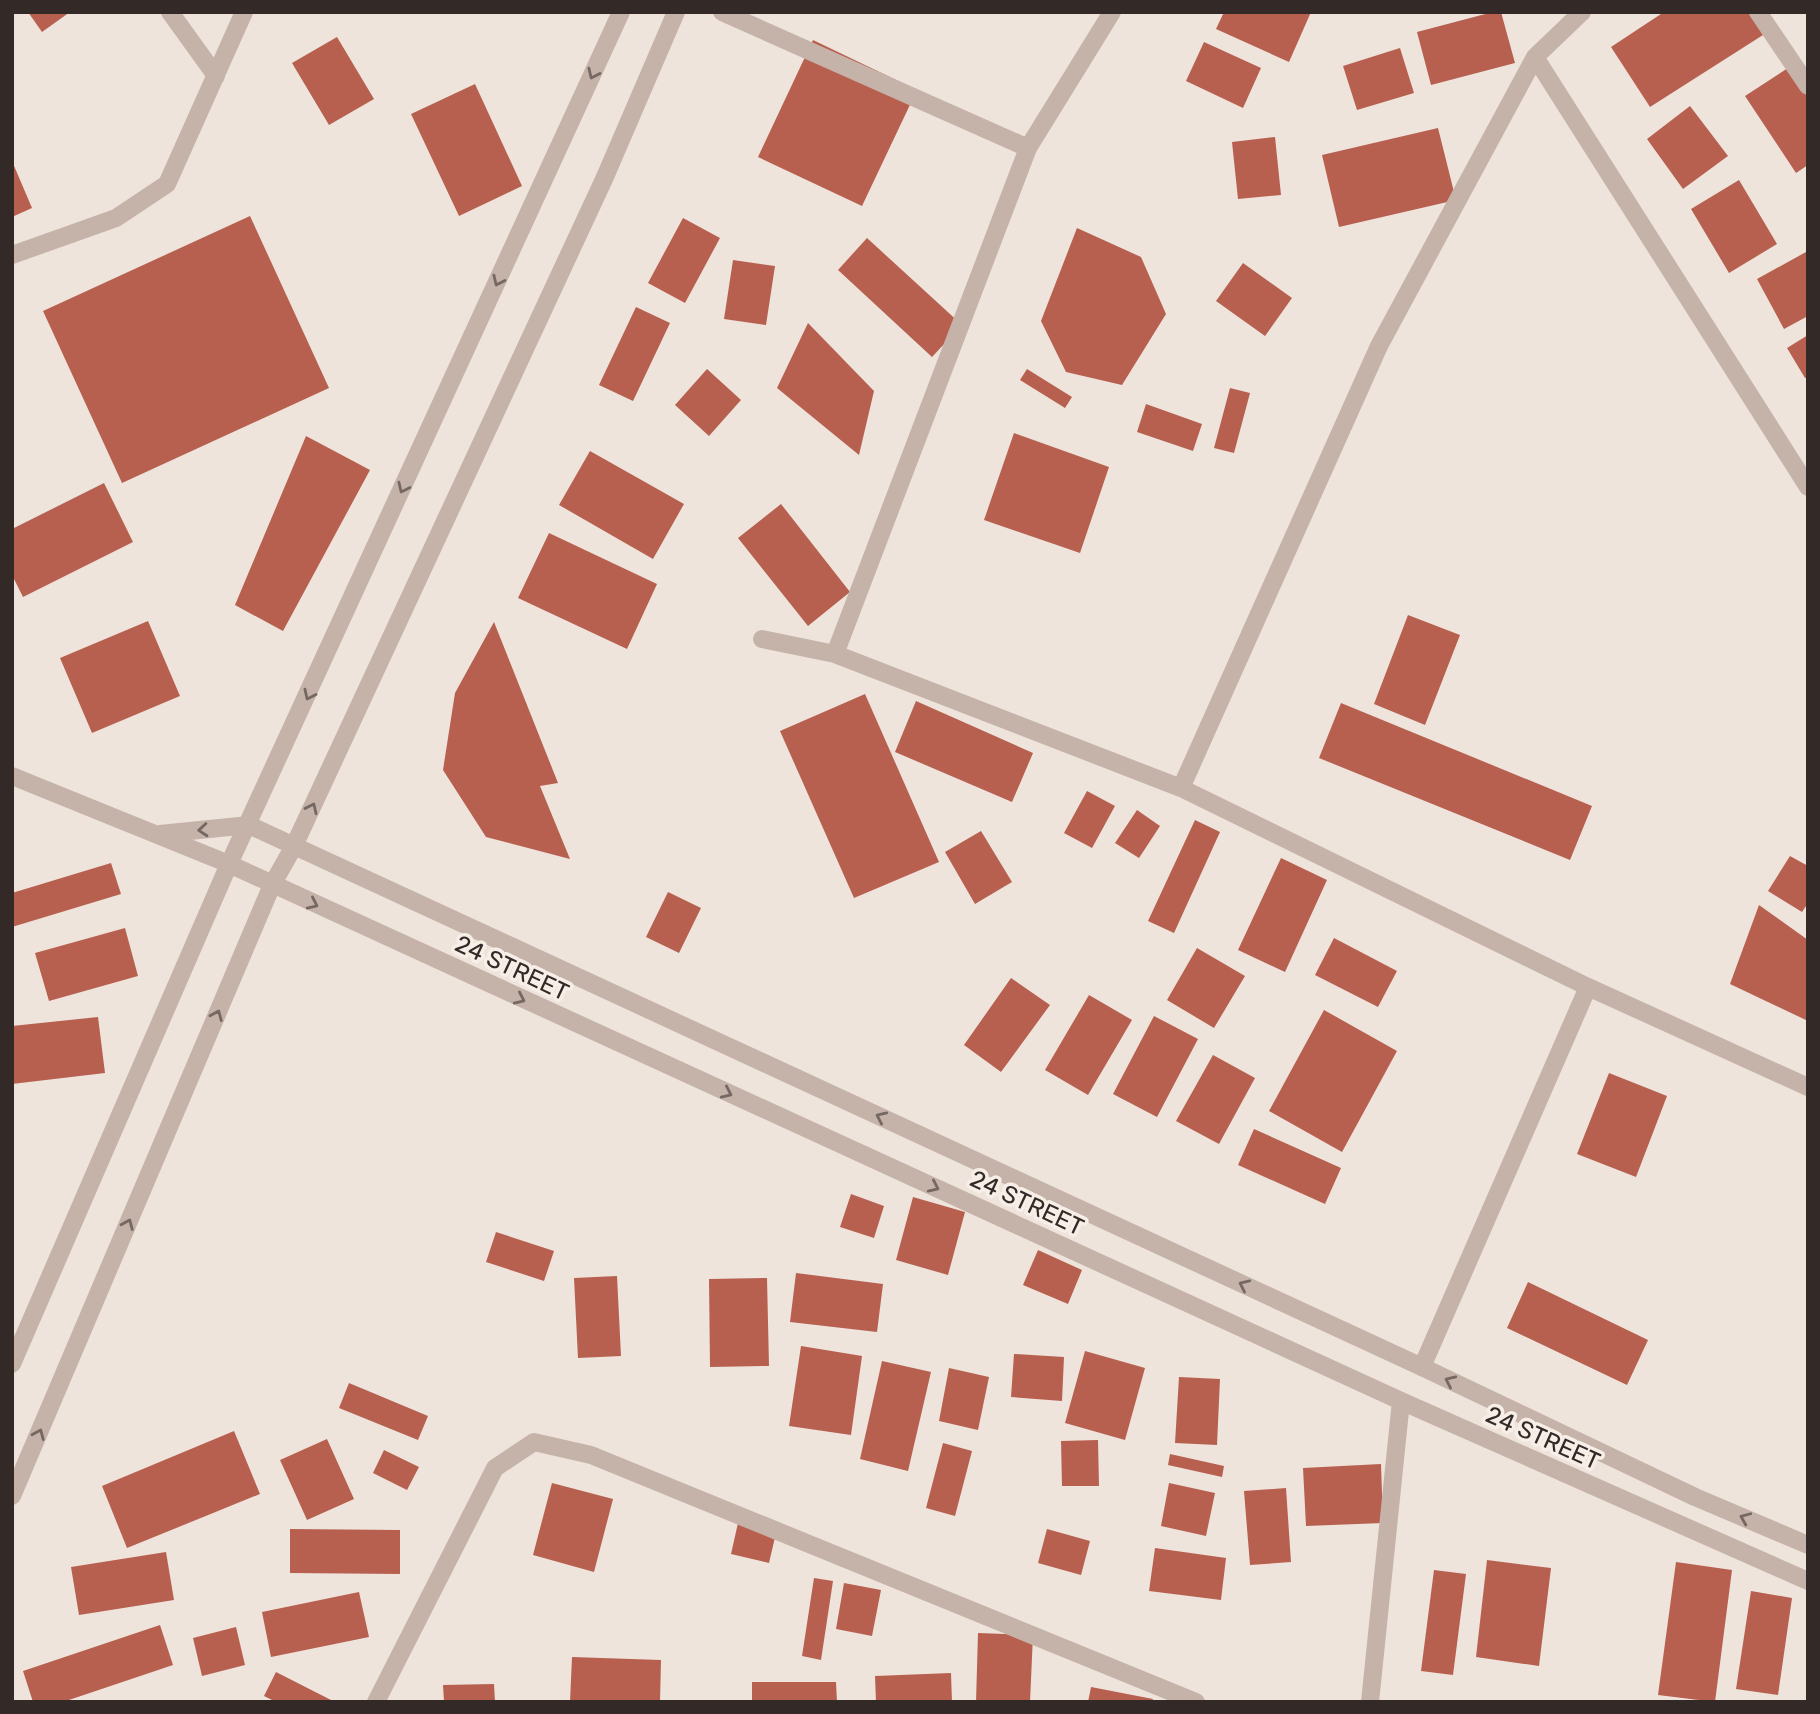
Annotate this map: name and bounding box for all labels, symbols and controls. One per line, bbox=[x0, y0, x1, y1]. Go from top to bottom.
one-way arrow bbox=[587, 67, 601, 79]
one-way arrow bbox=[492, 274, 506, 286]
one-way arrow bbox=[398, 481, 412, 493]
one-way arrow bbox=[303, 688, 317, 700]
one-way arrow bbox=[304, 803, 318, 815]
one-way arrow bbox=[197, 822, 209, 837]
one-way arrow bbox=[306, 896, 318, 910]
street label: 24 STREET bbox=[451, 930, 573, 1007]
one-way arrow bbox=[513, 990, 525, 1004]
one-way arrow bbox=[209, 1010, 223, 1022]
one-way arrow bbox=[720, 1085, 732, 1099]
one-way arrow bbox=[876, 1112, 888, 1126]
street label: 24 STREET bbox=[966, 1165, 1088, 1242]
one-way arrow bbox=[927, 1179, 939, 1193]
one-way arrow bbox=[120, 1219, 134, 1231]
one-way arrow bbox=[1238, 1279, 1251, 1293]
one-way arrow bbox=[1445, 1375, 1457, 1389]
street label: 24 STREET bbox=[1482, 1400, 1605, 1476]
one-way arrow bbox=[31, 1428, 45, 1441]
one-way arrow bbox=[1740, 1512, 1752, 1526]

